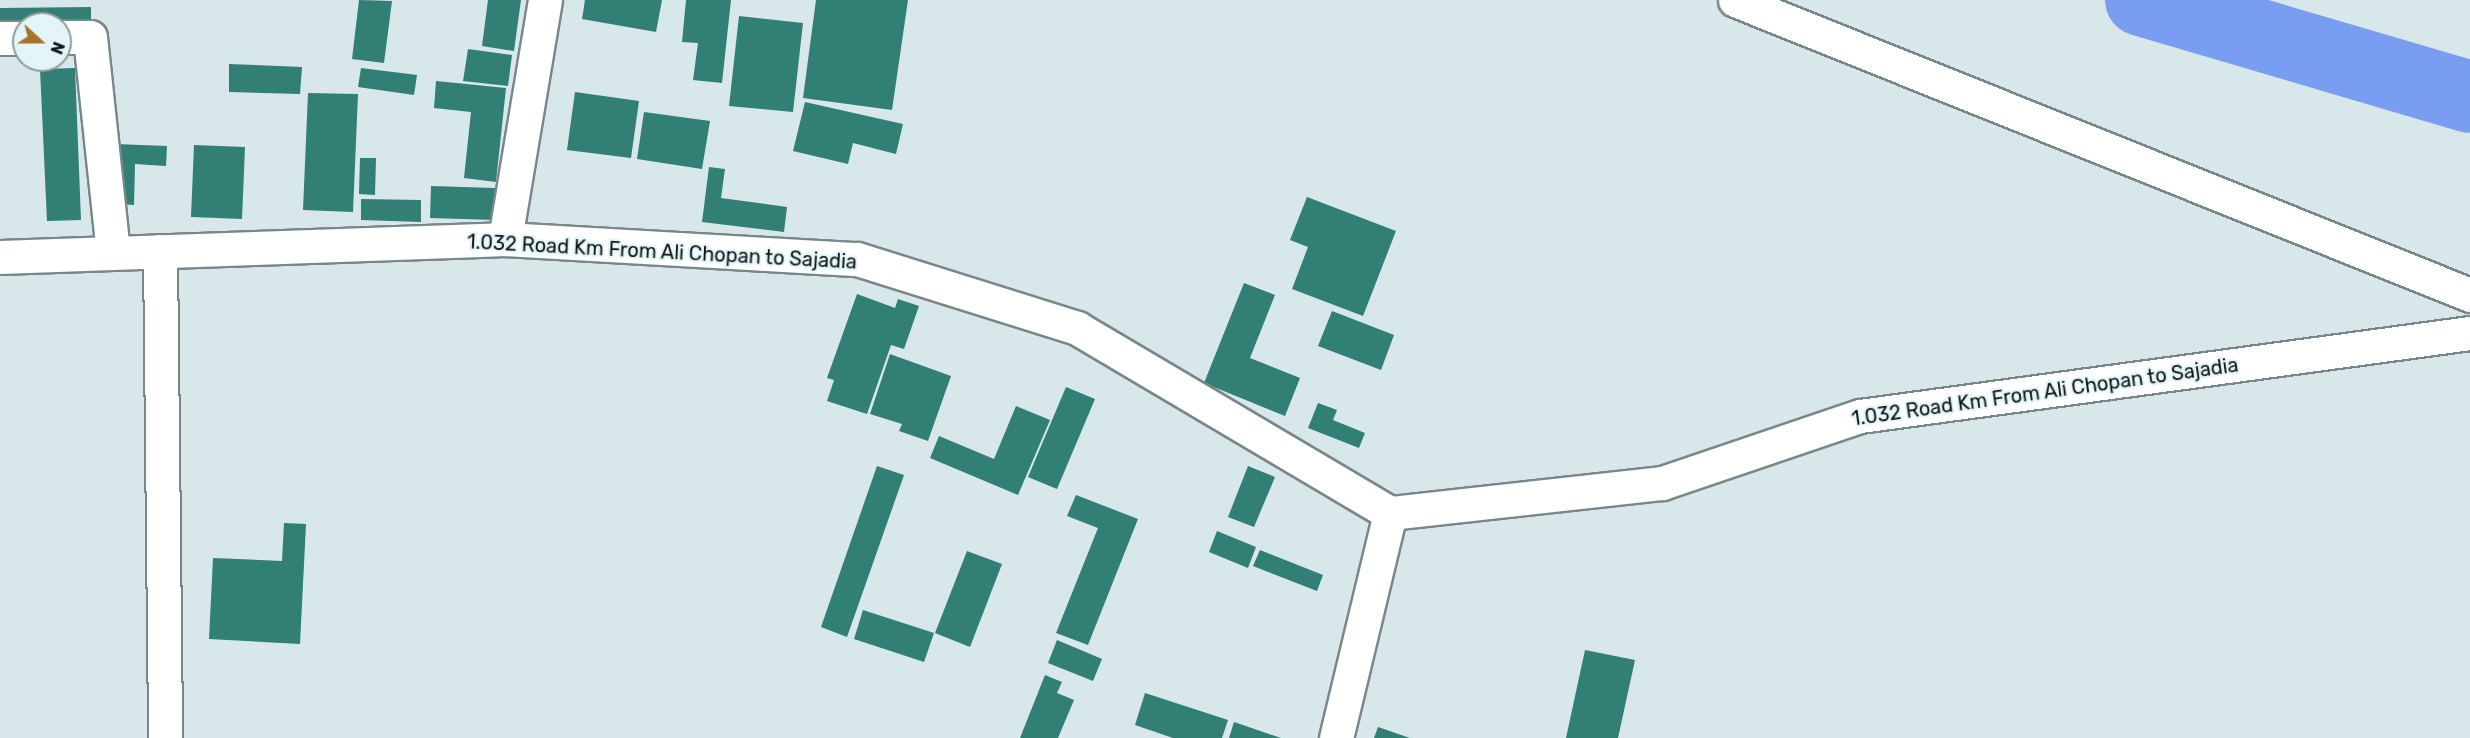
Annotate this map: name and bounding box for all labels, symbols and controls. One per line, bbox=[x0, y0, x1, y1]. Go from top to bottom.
north arrow bbox=[12, 12, 72, 72]
text: N bbox=[46, 39, 68, 57]
street label: 1.032 Road Km From Ali Chopan to Sajadia bbox=[466, 230, 858, 274]
street label: 1.032 Road Km From Ali Chopan to Sajadia bbox=[1850, 353, 2240, 431]

